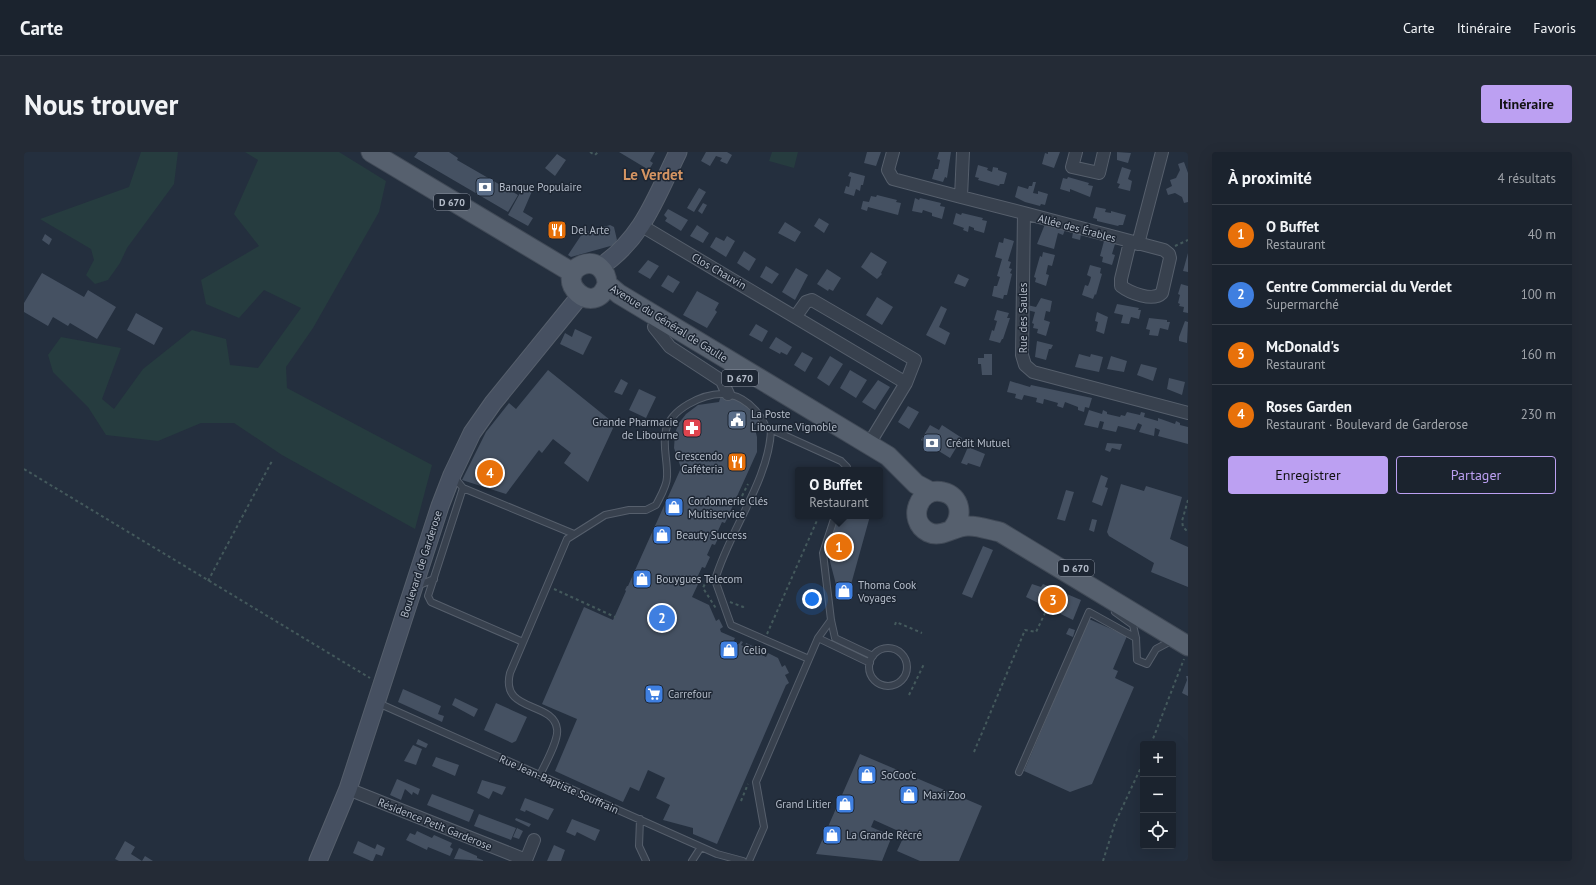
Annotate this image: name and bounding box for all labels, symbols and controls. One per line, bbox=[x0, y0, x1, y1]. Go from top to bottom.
text: Carte bbox=[20, 16, 63, 40]
text: Carte bbox=[1403, 19, 1435, 37]
text: Itinéraire bbox=[1457, 19, 1511, 37]
text: Favoris bbox=[1533, 19, 1576, 37]
button: Itinéraire bbox=[1481, 85, 1572, 123]
text: Nous trouver bbox=[24, 86, 178, 123]
district label: Le Verdet bbox=[623, 165, 684, 184]
text: À proximité bbox=[1228, 167, 1312, 189]
text: 4 résultats bbox=[1497, 170, 1556, 187]
bank icon: Banque Populaire bbox=[474, 176, 496, 198]
place label: Banque Populaire bbox=[499, 180, 582, 194]
road number: D 670 bbox=[434, 194, 470, 210]
street label: Allée des Érables bbox=[1036, 211, 1118, 245]
text: O Buffet bbox=[1266, 217, 1319, 236]
restaurant icon: Del Arte bbox=[546, 219, 568, 241]
place label: Del Arte bbox=[571, 223, 610, 237]
text: 1 bbox=[1237, 226, 1245, 243]
text: 40 m bbox=[1528, 226, 1556, 243]
text: Restaurant bbox=[1266, 236, 1325, 253]
street label: Clos Chauvin bbox=[689, 250, 749, 292]
text: Centre Commercial du Verdet bbox=[1266, 277, 1452, 296]
street label: Avenue du Général de Gaulle bbox=[608, 281, 731, 365]
street label: Rue des Saules bbox=[1016, 282, 1030, 353]
text: 2 bbox=[1237, 286, 1245, 303]
text: 100 m bbox=[1521, 286, 1556, 303]
text: Supermarché bbox=[1266, 296, 1339, 313]
text: McDonald's bbox=[1266, 337, 1339, 356]
text: 3 bbox=[1237, 346, 1245, 363]
text: 160 m bbox=[1521, 346, 1556, 363]
text: Restaurant bbox=[1266, 356, 1325, 373]
road number: D 670 bbox=[722, 370, 758, 386]
text: Roses Garden bbox=[1266, 397, 1352, 416]
text: 4 bbox=[1237, 406, 1245, 423]
text: 230 m bbox=[1521, 406, 1556, 423]
place label: La Poste Libourne Vignoble bbox=[751, 407, 838, 434]
public building icon: La Poste Libourne Vignoble bbox=[726, 409, 748, 431]
place label: Grande Pharmacie de Libourne bbox=[592, 415, 678, 442]
text: Restaurant · Boulevard de Garderose bbox=[1266, 416, 1468, 433]
pharmacy icon: Grande Pharmacie de Libourne bbox=[681, 417, 703, 439]
bank icon: Crédit Mutuel bbox=[921, 432, 943, 454]
place label: Crédit Mutuel bbox=[946, 436, 1011, 450]
place label: Crescendo Caféteria bbox=[675, 449, 723, 476]
restaurant icon: Crescendo Caféteria bbox=[726, 451, 748, 473]
button: Enregistrer bbox=[1228, 456, 1388, 494]
button: Partager bbox=[1396, 456, 1556, 494]
pin: 4 bbox=[477, 458, 503, 488]
popup bbox=[795, 467, 883, 519]
text: O Buffet bbox=[809, 475, 862, 494]
place label: Cordonnerie Clés Multiservice bbox=[688, 494, 768, 521]
text: Restaurant bbox=[809, 494, 869, 511]
shop icon: Cordonnerie Clés Multiservice bbox=[663, 496, 685, 518]
street label: Boulevard de Garderose bbox=[397, 508, 445, 619]
shop icon: Beauty Success bbox=[651, 524, 673, 546]
place label: Beauty Success bbox=[676, 528, 747, 542]
pin: 1 bbox=[826, 532, 852, 562]
road number: D 670 bbox=[1058, 560, 1094, 576]
shop icon: Bouygues Telecom bbox=[631, 568, 653, 590]
place label: Bouygues Telecom bbox=[656, 572, 742, 586]
place label: Thoma Cook Voyages bbox=[857, 578, 917, 605]
shop icon: Thoma Cook Voyages bbox=[833, 580, 855, 602]
pin: 3 bbox=[1040, 585, 1066, 615]
your location bbox=[802, 589, 822, 609]
pin: 2 bbox=[649, 603, 675, 633]
shop icon: Celio bbox=[718, 639, 740, 661]
place label: Celio bbox=[743, 643, 767, 657]
supermarket icon: Carrefour bbox=[643, 683, 665, 705]
place label: Carrefour bbox=[668, 687, 712, 701]
map controls bbox=[1140, 741, 1176, 849]
button: + bbox=[1140, 741, 1176, 777]
street label: Rue Jean-Baptiste Souffrain bbox=[497, 751, 621, 817]
shop icon: SoCoo'c bbox=[856, 764, 878, 786]
place label: SoCoo'c bbox=[881, 768, 916, 782]
button: − bbox=[1140, 777, 1176, 813]
shop icon: Maxi Zoo bbox=[898, 784, 920, 806]
place label: Maxi Zoo bbox=[923, 788, 966, 802]
shop icon: Grand Litier bbox=[834, 793, 856, 815]
street label: Résidence Petit Garderose bbox=[376, 795, 495, 853]
place label: Grand Litier bbox=[776, 797, 831, 811]
button: locate bbox=[1140, 813, 1176, 849]
shop icon: La Grande Récré bbox=[821, 824, 843, 846]
place label: La Grande Récré bbox=[846, 828, 922, 842]

